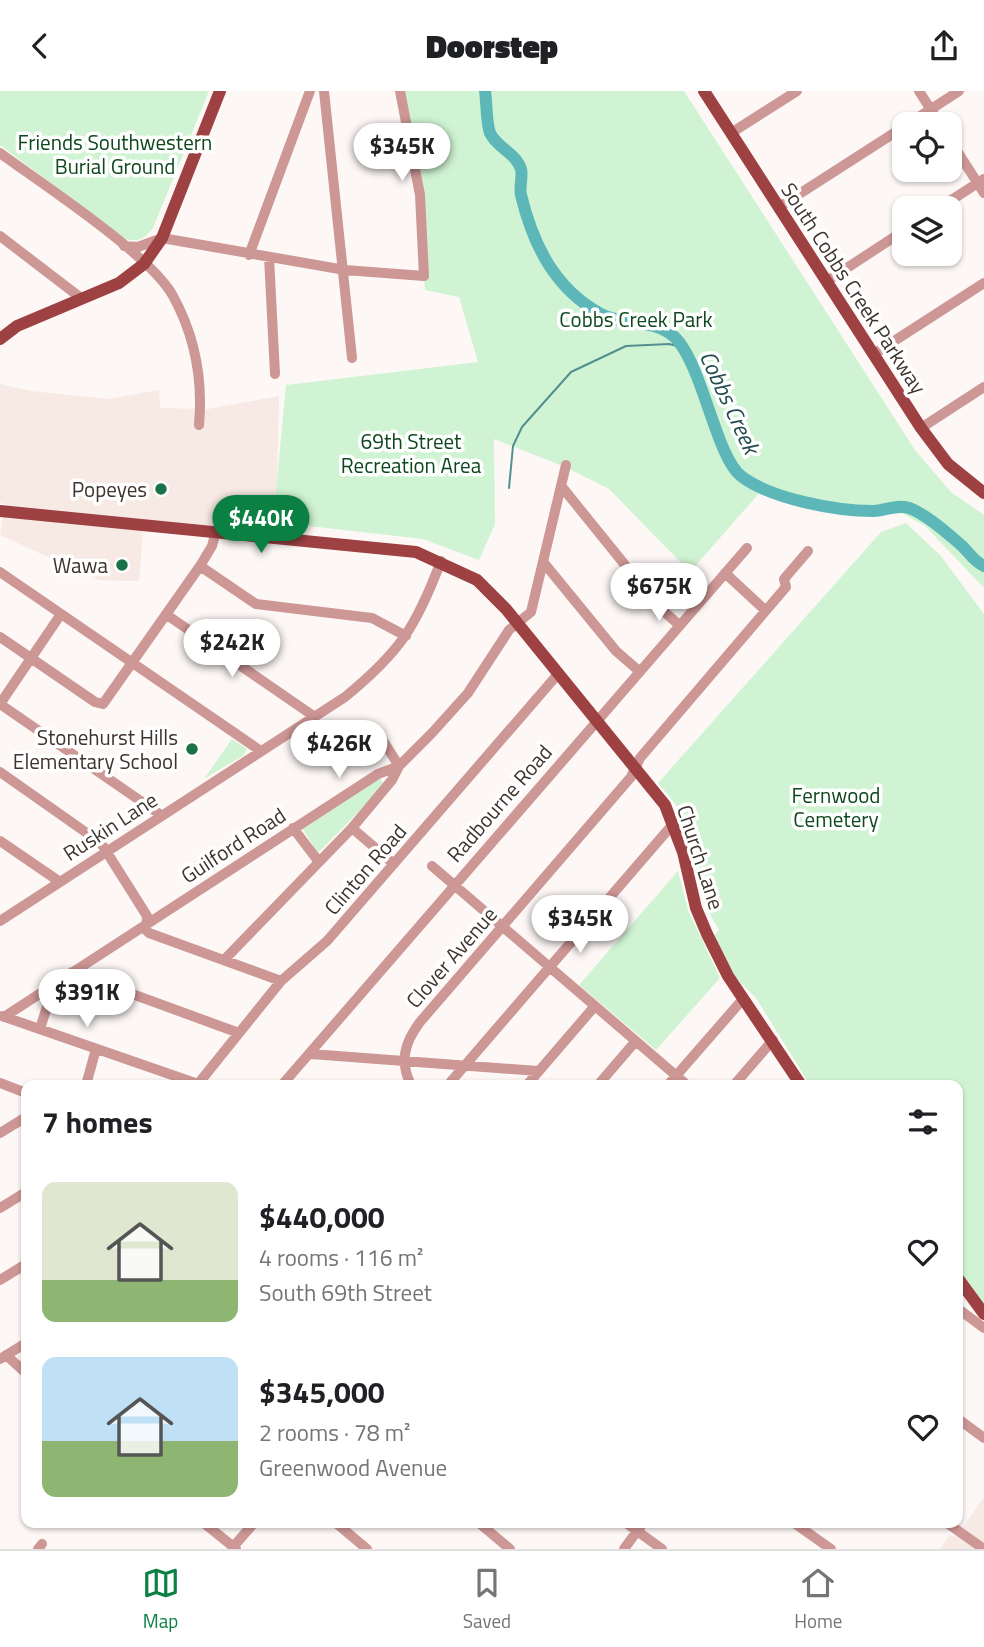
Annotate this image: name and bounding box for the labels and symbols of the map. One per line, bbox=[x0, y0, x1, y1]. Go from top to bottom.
pin: $345K bbox=[353, 123, 451, 183]
park label: Friends Southwestern Burial Ground bbox=[18, 126, 212, 182]
street label: South Cobbs Creek Parkway bbox=[773, 176, 935, 400]
park label: Cobbs Creek Park bbox=[559, 303, 713, 335]
water label: Cobbs Creek bbox=[691, 344, 770, 462]
park label: 69th Street Recreation Area bbox=[341, 425, 482, 481]
place label: Popeyes bbox=[72, 473, 147, 505]
marker: Popeyes bbox=[153, 481, 169, 497]
pin: $440K bbox=[212, 496, 310, 555]
place label: Wawa bbox=[53, 549, 108, 581]
marker: Wawa bbox=[114, 557, 130, 573]
pin: $675K bbox=[610, 563, 708, 623]
pin: $242K bbox=[183, 619, 281, 679]
place label: Stonehurst Hills Elementary School bbox=[13, 721, 178, 777]
pin: $426K bbox=[290, 721, 388, 780]
street label: Radbourne Road bbox=[439, 737, 559, 869]
marker: Stonehurst Hills Elementary School bbox=[184, 741, 200, 757]
park label: Fernwood Cemetery bbox=[792, 779, 880, 835]
street label: Ruskin Lane bbox=[56, 783, 164, 869]
street label: Guilford Road bbox=[174, 799, 292, 891]
street label: Church Lane bbox=[669, 800, 733, 914]
street label: Clinton Road bbox=[316, 816, 414, 922]
pin: $345K bbox=[531, 895, 629, 955]
street label: Clover Avenue bbox=[398, 899, 504, 1015]
pin: $391K bbox=[38, 969, 136, 1029]

